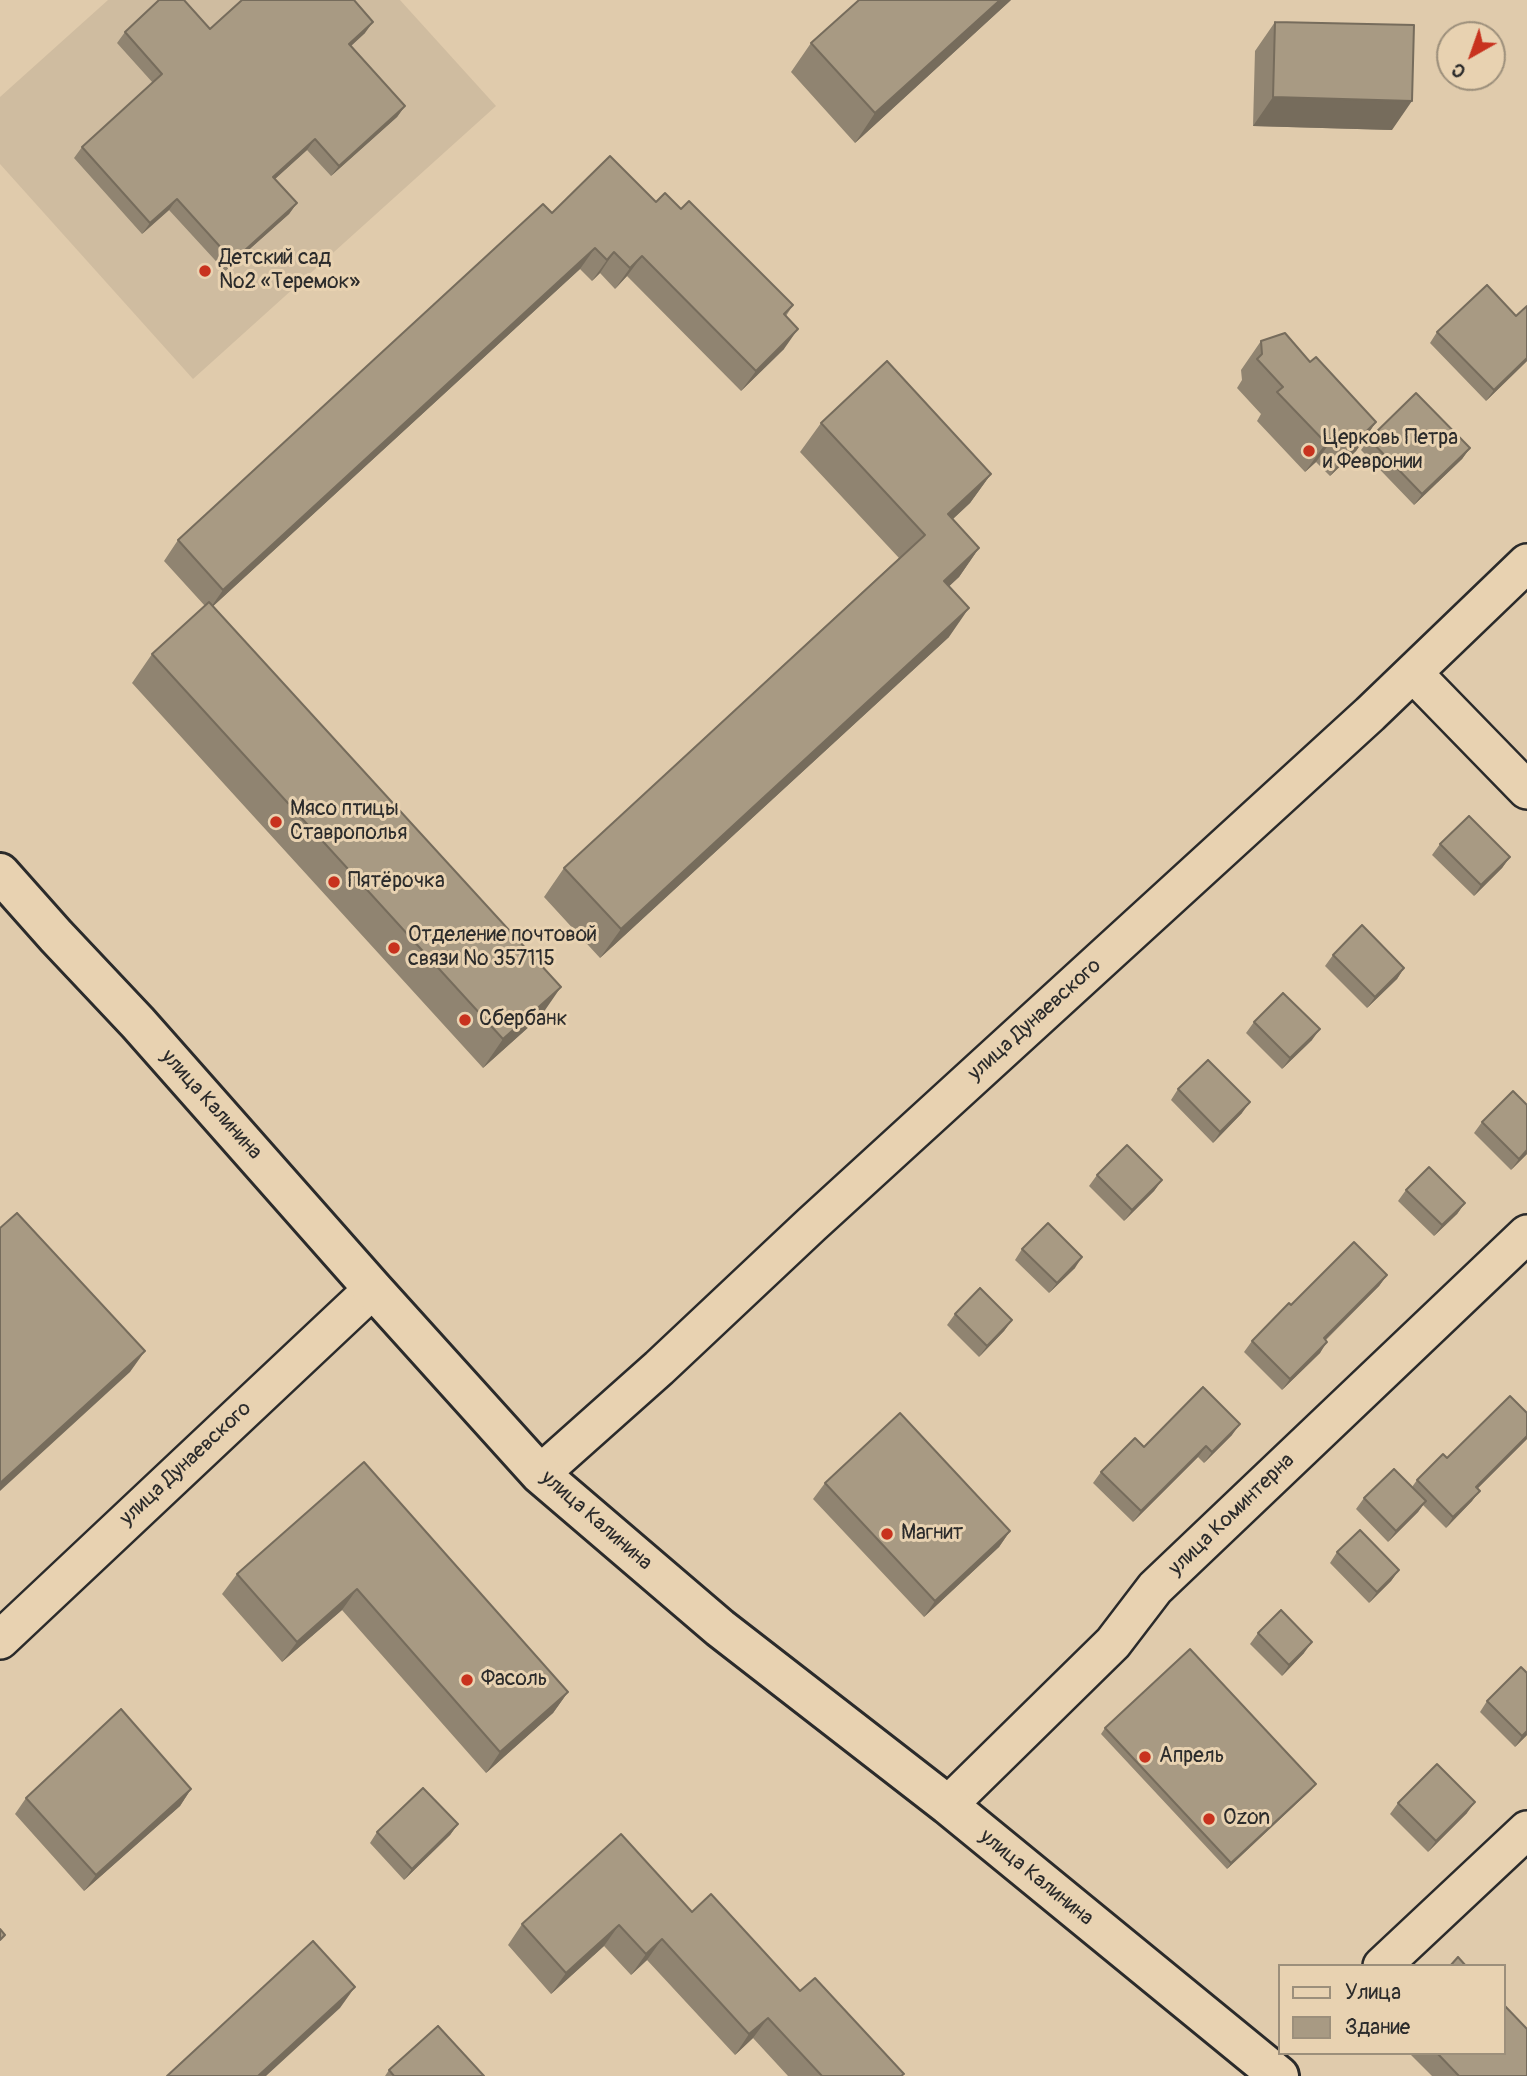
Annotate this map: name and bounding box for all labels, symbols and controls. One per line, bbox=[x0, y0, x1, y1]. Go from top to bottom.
north arrow bbox=[1436, 21, 1506, 91]
text: С bbox=[1447, 58, 1471, 84]
place label: Детский сад №2 «Теремок» bbox=[219, 246, 360, 296]
marker: Детский сад №2 «Теремок» bbox=[197, 263, 213, 279]
place label: Церковь Петра и Февронии bbox=[1323, 426, 1458, 476]
marker: Церковь Петра и Февронии bbox=[1301, 443, 1317, 459]
place label: Мясо птицы Ставрополья bbox=[290, 797, 407, 847]
marker: Мясо птицы Ставрополья bbox=[268, 814, 284, 830]
place label: Пятёрочка bbox=[348, 869, 445, 895]
marker: Пятёрочка bbox=[326, 874, 342, 890]
place label: Отделение почтовой связи № 357115 bbox=[408, 923, 597, 973]
marker: Отделение почтовой связи № 357115 bbox=[386, 940, 402, 956]
street label: улица Дунаевского bbox=[963, 954, 1107, 1086]
place label: Сбербанк bbox=[479, 1007, 567, 1033]
marker: Сбербанк bbox=[457, 1012, 473, 1028]
street label: улица Калинина bbox=[155, 1045, 267, 1165]
street label: улица Дунаевского bbox=[115, 1397, 257, 1531]
street label: улица Коминтерна bbox=[1164, 1449, 1300, 1581]
street label: улица Калинина bbox=[535, 1466, 657, 1576]
place label: Магнит bbox=[901, 1521, 963, 1547]
marker: Магнит bbox=[879, 1526, 895, 1542]
place label: Фасоль bbox=[481, 1667, 547, 1693]
marker: Фасоль bbox=[459, 1672, 475, 1688]
place label: Апрель bbox=[1159, 1744, 1224, 1770]
marker: Апрель bbox=[1137, 1749, 1153, 1765]
place label: Ozon bbox=[1223, 1806, 1270, 1832]
marker: Ozon bbox=[1201, 1811, 1217, 1827]
street label: улица Калинина bbox=[974, 1824, 1098, 1932]
legend bbox=[1278, 1964, 1506, 2055]
text: Улица bbox=[1345, 1979, 1401, 2006]
text: Здание bbox=[1345, 2014, 1410, 2041]

